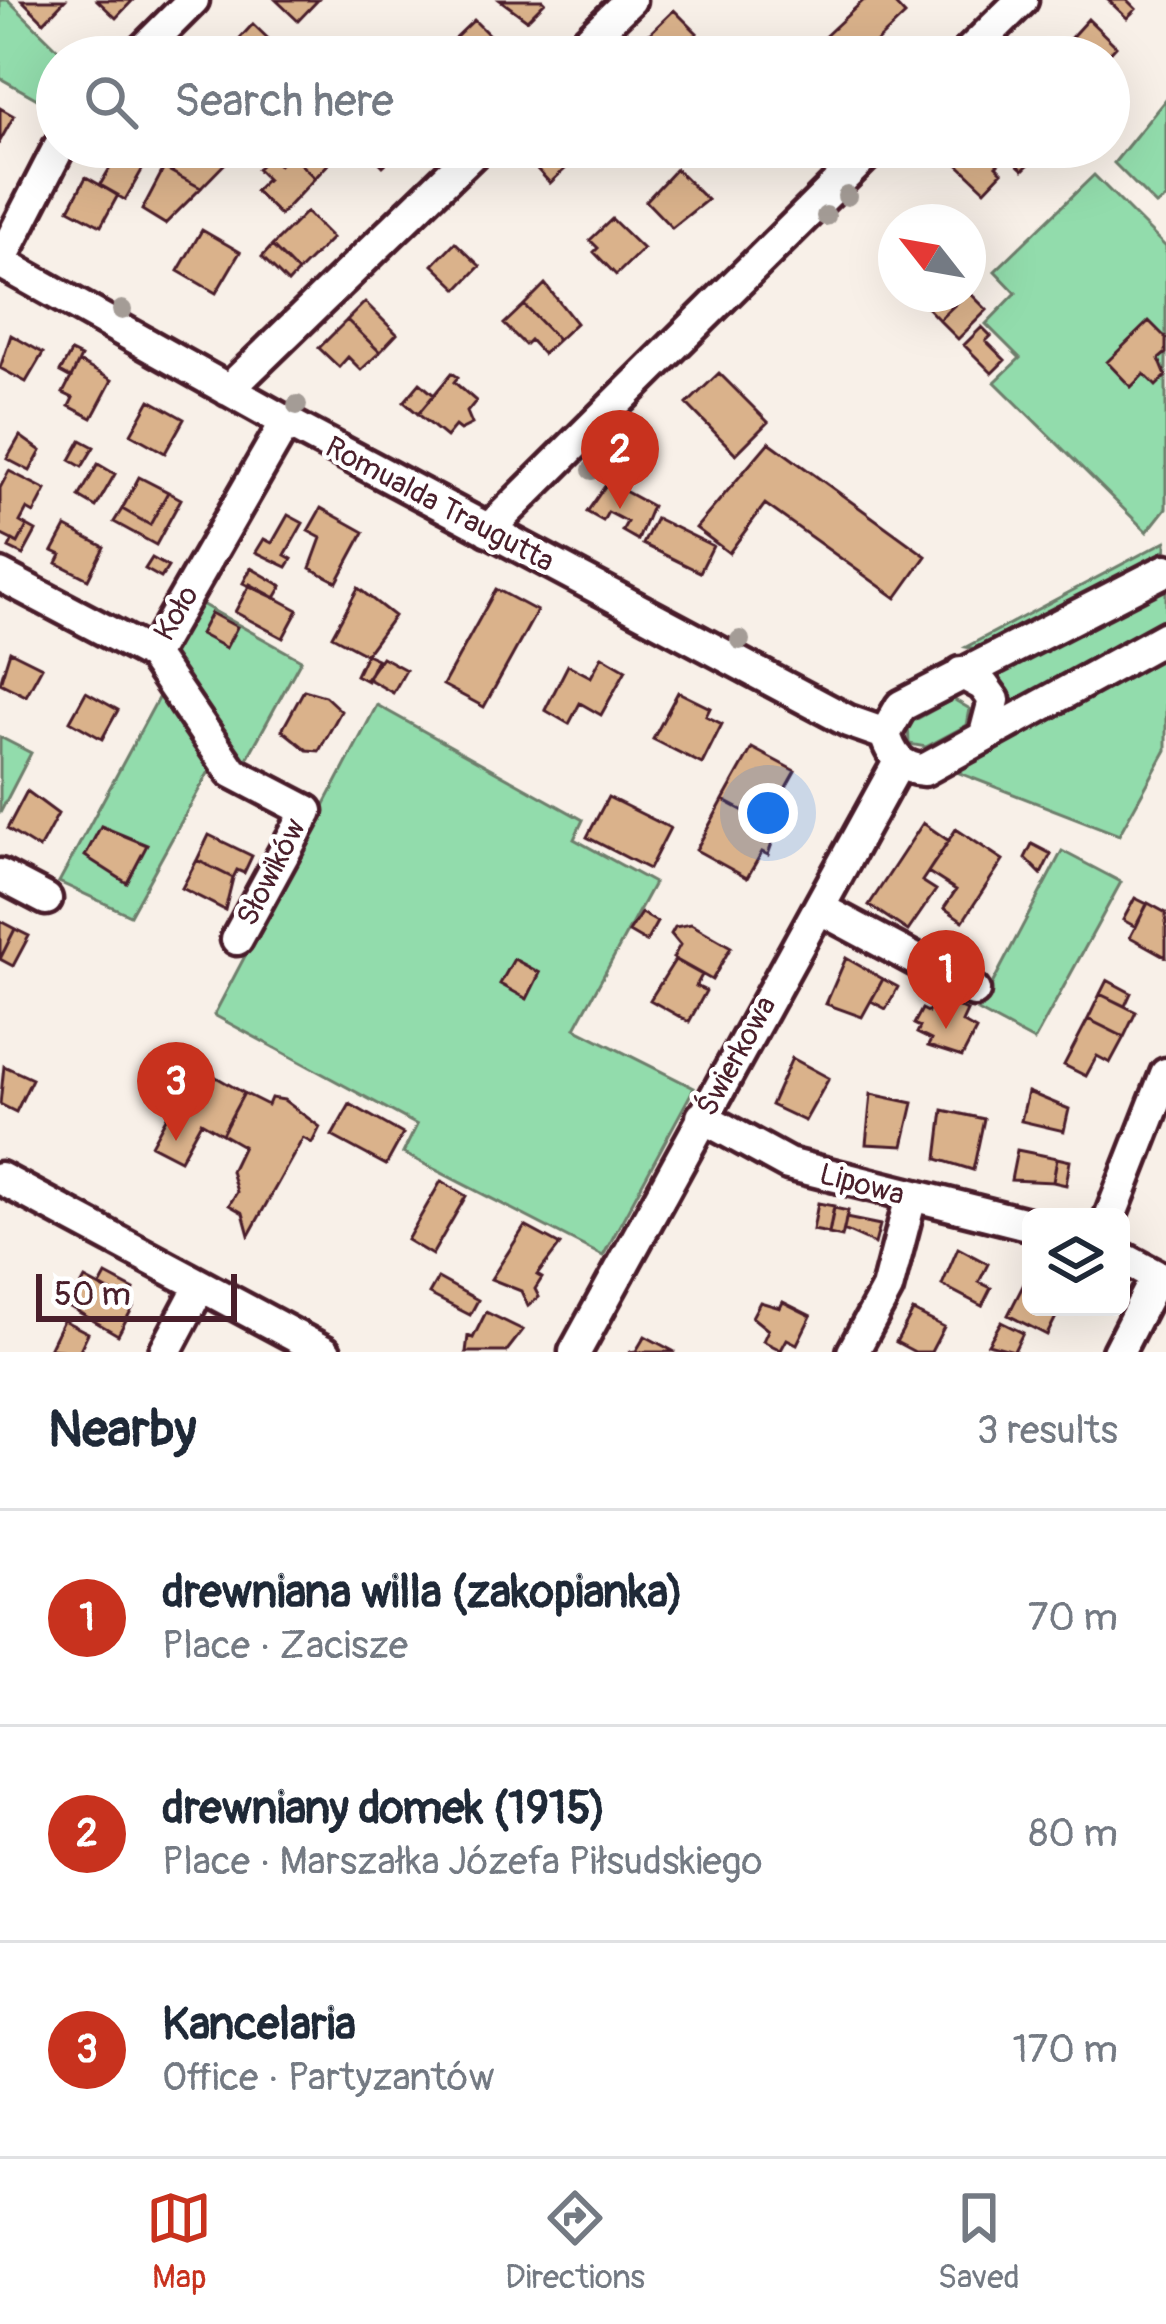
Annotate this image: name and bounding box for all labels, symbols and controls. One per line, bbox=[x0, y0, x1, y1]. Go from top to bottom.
search box bbox=[36, 36, 1130, 168]
icon: search bbox=[78, 69, 144, 135]
text: Search here bbox=[174, 74, 394, 130]
north arrow bbox=[878, 204, 986, 312]
pin: 2 bbox=[581, 410, 659, 509]
street label: Romualda Traugutta bbox=[319, 429, 560, 580]
street label: Koło bbox=[146, 579, 207, 647]
your location bbox=[738, 783, 798, 843]
street label: Słowików bbox=[229, 812, 314, 932]
pin: 1 bbox=[907, 930, 985, 1029]
street label: Świerkowa bbox=[688, 990, 784, 1123]
pin: 3 bbox=[137, 1042, 215, 1141]
street label: Lipowa bbox=[815, 1155, 908, 1214]
map controls bbox=[1022, 1208, 1130, 1316]
button: layers bbox=[1022, 1208, 1130, 1316]
scale bar bbox=[36, 1268, 237, 1321]
text: 50 m bbox=[54, 1274, 131, 1315]
text: Nearby bbox=[48, 1398, 196, 1462]
text: 3 results bbox=[977, 1406, 1118, 1455]
text: drewniana willa (zakopianka) bbox=[162, 1565, 683, 1621]
text: 1 bbox=[79, 1593, 95, 1642]
text: 70 m bbox=[1028, 1593, 1118, 1642]
text: Place · Zacisze bbox=[162, 1621, 408, 1670]
text: drewniany domek (1915) bbox=[162, 1781, 606, 1837]
text: 2 bbox=[76, 1809, 98, 1858]
text: 80 m bbox=[1029, 1809, 1118, 1858]
text: Place · Marszałka Józefa Piłsudskiego bbox=[162, 1837, 762, 1886]
text: Kancelaria bbox=[162, 1997, 356, 2053]
text: 3 bbox=[76, 2025, 98, 2074]
text: 170 m bbox=[1012, 2025, 1118, 2074]
text: Office · Partyzantów bbox=[162, 2053, 495, 2102]
tab: Map bbox=[146, 2185, 212, 2298]
tab: Directions bbox=[505, 2185, 645, 2298]
tab: Saved bbox=[938, 2185, 1020, 2298]

